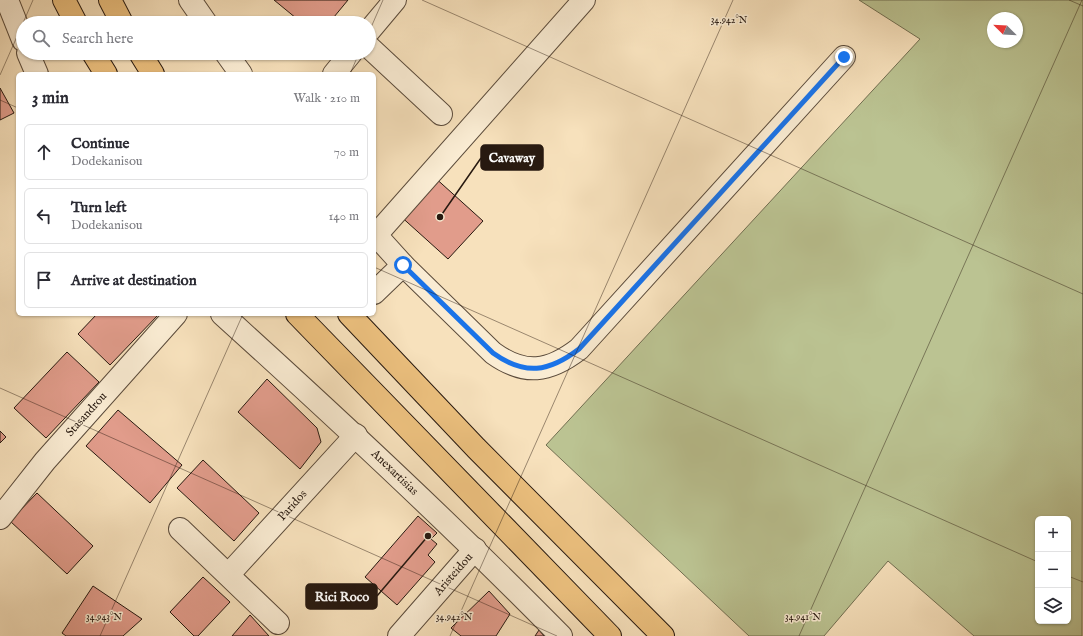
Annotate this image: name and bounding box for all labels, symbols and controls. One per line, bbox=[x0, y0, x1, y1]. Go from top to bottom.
north arrow bbox=[987, 12, 1023, 48]
text: 34.942°N bbox=[711, 14, 748, 27]
search box bbox=[16, 16, 376, 60]
icon: search bbox=[30, 27, 52, 49]
text: Search here bbox=[62, 29, 133, 48]
route end bbox=[835, 48, 853, 66]
text: 3 min bbox=[32, 88, 69, 109]
text: Walk · 210 m bbox=[294, 90, 360, 107]
text: Continue bbox=[71, 134, 129, 153]
icon: ahead bbox=[33, 141, 55, 163]
text: 70 m bbox=[334, 144, 359, 161]
callout: Cavaway bbox=[481, 145, 543, 170]
text: Cavaway bbox=[489, 150, 536, 167]
text: Dodekanisou bbox=[71, 153, 143, 170]
text: Turn left bbox=[71, 198, 127, 217]
icon: left bbox=[33, 205, 55, 227]
text: 140 m bbox=[329, 208, 359, 225]
text: Dodekanisou bbox=[71, 217, 143, 234]
route start bbox=[394, 256, 412, 274]
icon: arrive bbox=[33, 269, 55, 291]
text: Arrive at destination bbox=[71, 271, 197, 290]
street label: Stasandrou bbox=[62, 389, 110, 440]
street label: Anexartisias bbox=[367, 446, 421, 498]
street label: Paridos bbox=[275, 487, 310, 524]
map controls bbox=[1035, 516, 1071, 624]
button: + bbox=[1035, 516, 1071, 552]
street label: Aristeidou bbox=[430, 550, 476, 600]
button: − bbox=[1035, 552, 1071, 588]
callout: Rici Roco bbox=[306, 584, 377, 609]
button: layers bbox=[1035, 588, 1071, 624]
text: Rici Roco bbox=[315, 589, 369, 606]
text: 34.943°N bbox=[86, 611, 122, 624]
text: 34.942°N bbox=[436, 611, 473, 624]
text: 34.941°N bbox=[785, 611, 821, 624]

